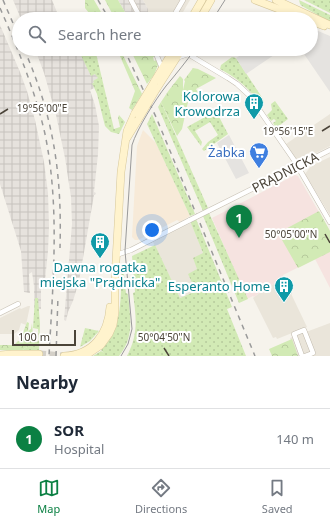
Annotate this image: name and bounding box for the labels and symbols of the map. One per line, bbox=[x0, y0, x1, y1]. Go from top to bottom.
place label: Kolorowa Krowodrza bbox=[174, 87, 240, 120]
building icon: Kolorowa Krowodrza bbox=[243, 92, 265, 120]
text: 19°56'00"E bbox=[17, 101, 67, 115]
text: 19°56'15"E bbox=[263, 124, 313, 138]
supermarket icon: Żabka bbox=[248, 141, 270, 169]
place label: Żabka bbox=[208, 143, 245, 161]
street label: PRĄDNICKA bbox=[249, 147, 322, 197]
pin: 1 bbox=[226, 205, 252, 238]
your location bbox=[142, 220, 162, 240]
text: 50°05'00"N bbox=[265, 227, 317, 241]
building icon: Dawna rogatka miejska "Prądnicka" bbox=[89, 231, 111, 259]
place label: Dawna rogatka miejska "Prądnicka" bbox=[40, 258, 160, 291]
building icon: Esperanto Home bbox=[273, 275, 295, 303]
place label: Esperanto Home bbox=[168, 277, 270, 295]
scale bar bbox=[12, 328, 76, 347]
text: 50°04'50"N bbox=[138, 330, 190, 344]

